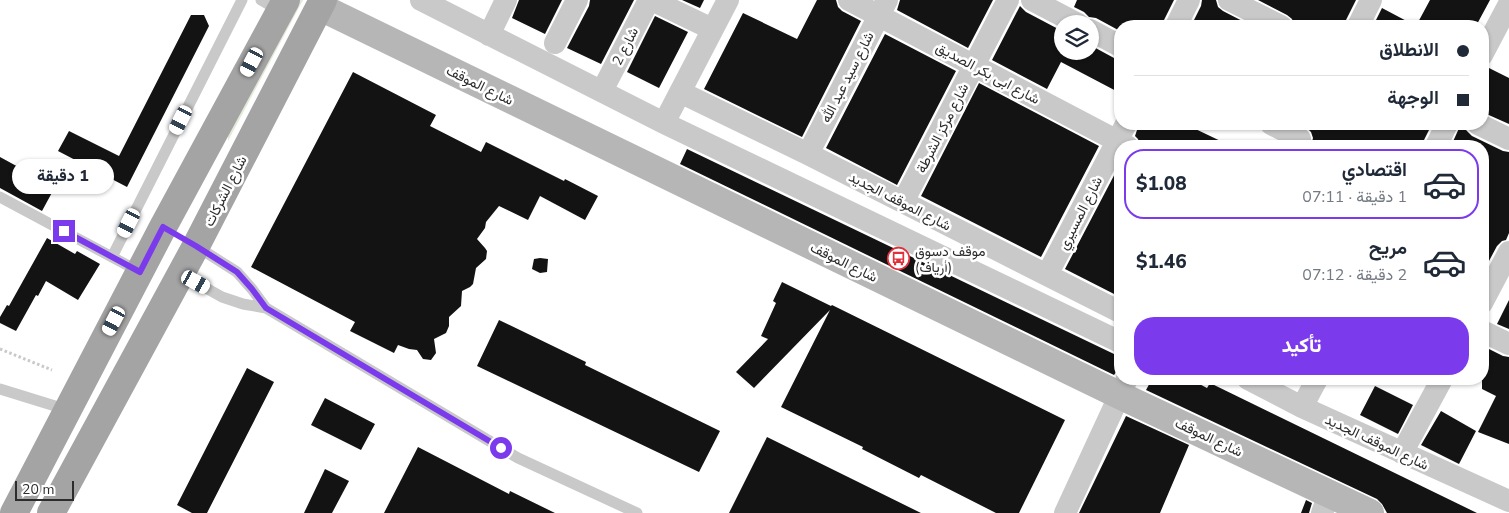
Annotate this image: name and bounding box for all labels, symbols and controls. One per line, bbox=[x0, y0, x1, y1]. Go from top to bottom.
map controls bbox=[1054, 15, 1099, 60]
button: layers bbox=[1054, 15, 1099, 60]
street label: شارع 2 bbox=[608, 24, 644, 69]
street label: شارع سيد عبد الله bbox=[816, 28, 879, 126]
text: الانطلاق bbox=[1379, 37, 1439, 63]
street label: شارع ابى بكر الصديق bbox=[932, 38, 1043, 110]
car bbox=[238, 45, 265, 79]
street label: شارع الموقف bbox=[443, 61, 517, 111]
street label: شارع مركز الشرطة bbox=[912, 80, 974, 177]
text: الوجهة bbox=[1387, 85, 1439, 111]
car bbox=[167, 103, 194, 137]
street label: شارع الشركات bbox=[199, 153, 252, 230]
text: اقتصادي bbox=[1342, 157, 1407, 183]
callout: 1 دقيقة bbox=[13, 158, 115, 194]
icon: car bbox=[1422, 162, 1467, 207]
text: 1 دقيقة bbox=[37, 165, 89, 187]
street label: شارع الموقف الجديد bbox=[845, 167, 954, 236]
text: $1.08 bbox=[1136, 171, 1187, 197]
street label: شارع المسيري bbox=[1054, 173, 1109, 254]
text: 1 دقيقة · 07:11 bbox=[1302, 186, 1407, 208]
car bbox=[115, 206, 142, 240]
route end bbox=[53, 220, 75, 242]
text: مريح bbox=[1369, 235, 1407, 261]
street label: شارع الموقف bbox=[807, 238, 881, 288]
icon: car bbox=[1422, 240, 1467, 285]
place label: موقف دسوق (أرياف) bbox=[915, 242, 985, 277]
bus stop icon: موقف دسوق (أرياف) bbox=[887, 247, 911, 271]
text: $1.46 bbox=[1136, 249, 1187, 275]
text: 2 دقيقة · 07:12 bbox=[1302, 264, 1407, 286]
car bbox=[179, 268, 212, 296]
car bbox=[100, 304, 127, 338]
button: تأكيد bbox=[1134, 317, 1469, 375]
street label: شارع الموقف الجديد bbox=[1321, 410, 1432, 476]
street label: شارع الموقف bbox=[1171, 413, 1246, 462]
route start bbox=[490, 437, 512, 459]
scale bar bbox=[15, 478, 74, 501]
text: 20 m bbox=[22, 480, 54, 499]

